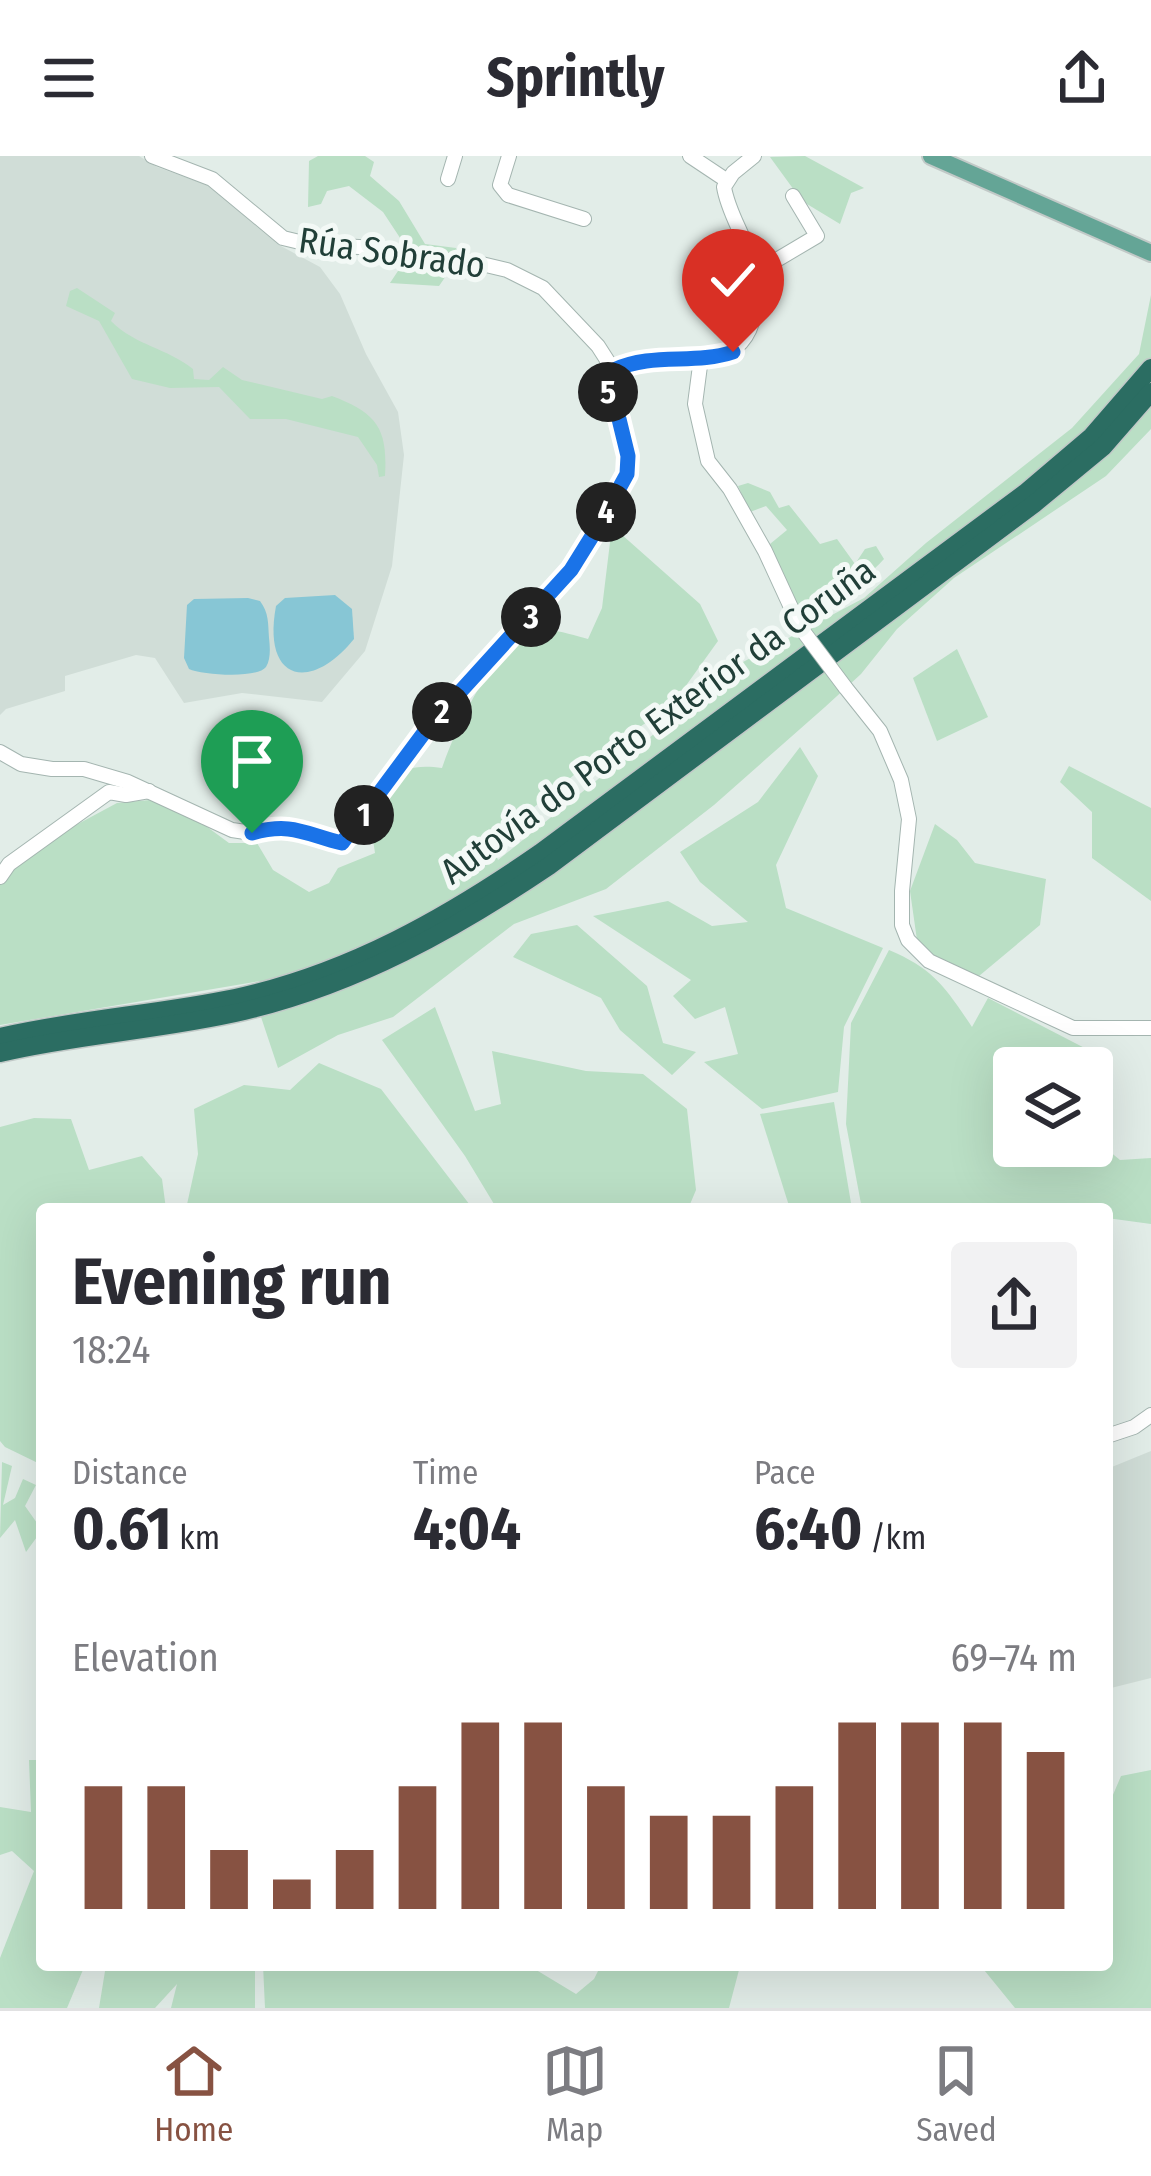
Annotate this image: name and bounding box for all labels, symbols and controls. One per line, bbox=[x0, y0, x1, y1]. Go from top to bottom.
icon: menu bbox=[36, 45, 102, 111]
icon: share bbox=[1049, 45, 1115, 111]
text: Sprintly bbox=[487, 46, 664, 110]
street label: Rúa Sobrado bbox=[296, 218, 488, 288]
pin bbox=[682, 229, 784, 352]
icon: check bbox=[700, 247, 766, 313]
pin: 5 bbox=[578, 362, 638, 422]
text: 5 bbox=[600, 372, 616, 412]
pin: 4 bbox=[576, 482, 636, 542]
text: 4 bbox=[598, 492, 614, 532]
street label: Autovía do Porto Exterior da Coruña bbox=[432, 548, 884, 894]
pin: 3 bbox=[501, 587, 561, 647]
text: 3 bbox=[523, 597, 539, 637]
pin: 2 bbox=[412, 682, 472, 742]
text: 2 bbox=[434, 692, 450, 732]
pin bbox=[201, 710, 303, 833]
icon: arrive bbox=[219, 728, 285, 794]
pin: 1 bbox=[334, 785, 394, 845]
text: 1 bbox=[357, 795, 371, 835]
map controls bbox=[993, 1047, 1113, 1167]
button: layers bbox=[993, 1047, 1113, 1167]
text: Evening run bbox=[72, 1242, 392, 1321]
button: share bbox=[951, 1242, 1077, 1368]
text: 18:24 bbox=[72, 1327, 150, 1373]
text: Distance bbox=[72, 1453, 188, 1493]
text: Time bbox=[413, 1453, 478, 1493]
text: Pace bbox=[754, 1453, 816, 1493]
text: 0.61 bbox=[72, 1493, 172, 1565]
text: 4:04 bbox=[413, 1493, 521, 1565]
text: 6:40 bbox=[754, 1493, 862, 1565]
text: km bbox=[172, 1518, 220, 1558]
text: /km bbox=[862, 1518, 926, 1558]
text: Elevation bbox=[72, 1635, 219, 1681]
text: 69–74 m bbox=[951, 1635, 1077, 1681]
tab: Home bbox=[154, 2038, 233, 2150]
tab: Map bbox=[542, 2038, 608, 2150]
tab: Saved bbox=[916, 2038, 997, 2150]

